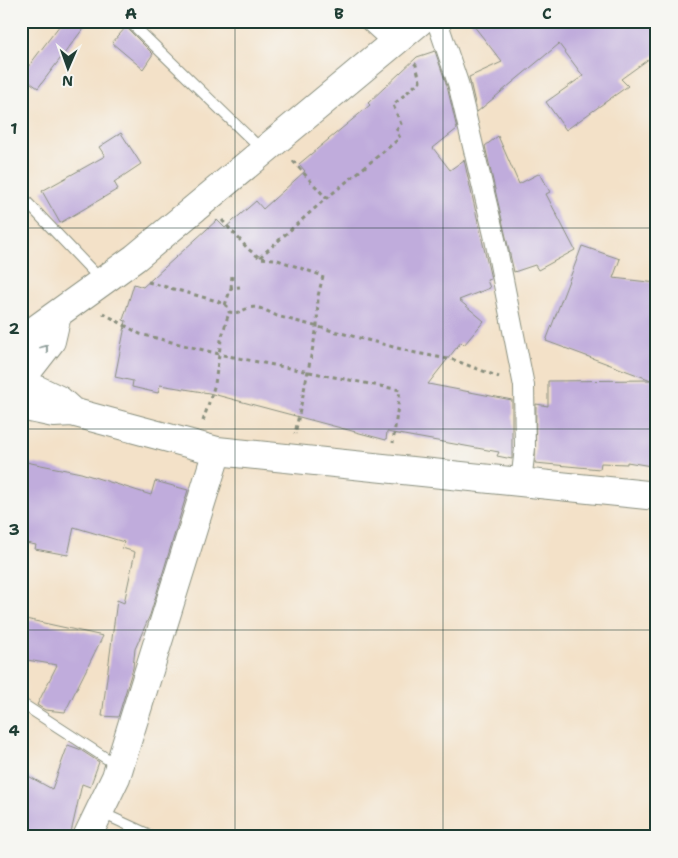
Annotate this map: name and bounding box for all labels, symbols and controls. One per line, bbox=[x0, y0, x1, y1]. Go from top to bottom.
text: A bbox=[125, 3, 137, 24]
text: B bbox=[334, 3, 344, 24]
text: C bbox=[542, 3, 552, 24]
north arrow bbox=[42, 42, 92, 92]
text: N bbox=[62, 72, 73, 90]
text: 1 bbox=[10, 118, 18, 139]
text: 2 bbox=[8, 318, 20, 339]
one-way arrow bbox=[39, 344, 48, 354]
text: 3 bbox=[8, 519, 20, 540]
text: 4 bbox=[8, 720, 20, 741]

